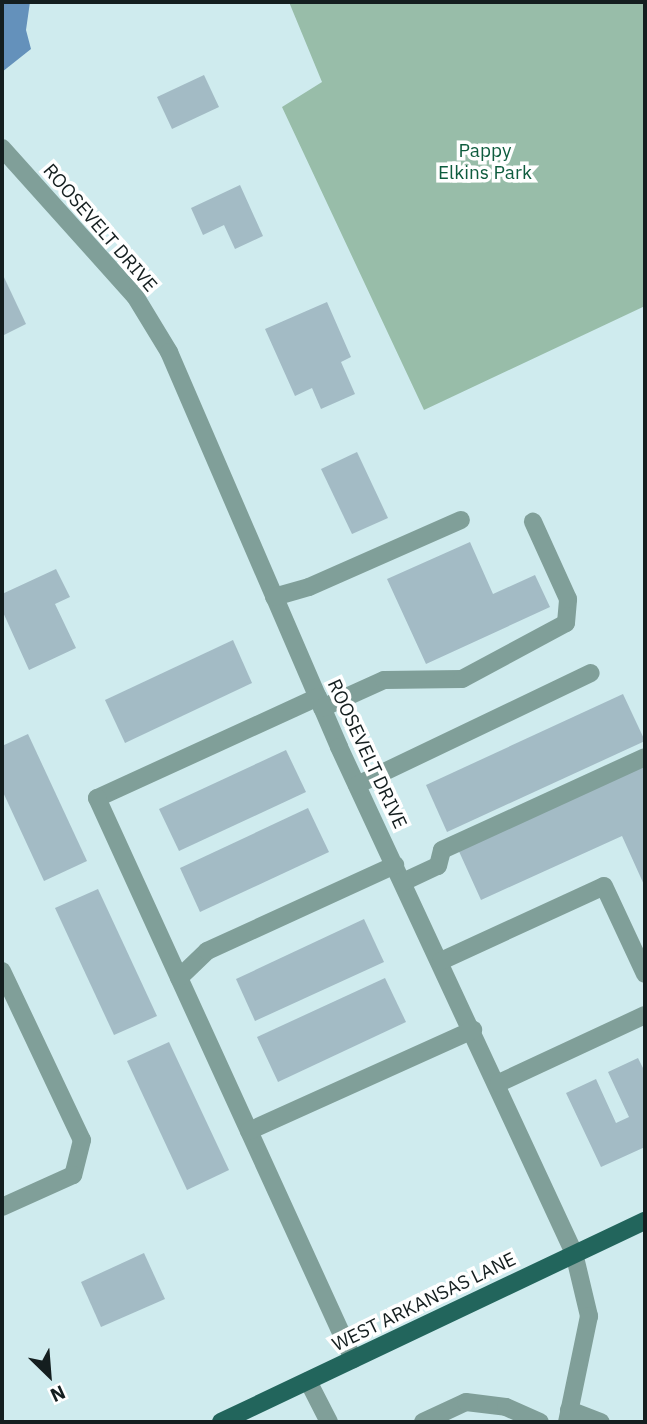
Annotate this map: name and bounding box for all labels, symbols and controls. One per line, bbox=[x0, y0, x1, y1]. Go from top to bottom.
park label: Pappy Elkins Park bbox=[438, 140, 532, 184]
street label: ROOSEVELT DRIVE bbox=[38, 159, 162, 297]
street label: ROOSEVELT DRIVE bbox=[322, 676, 412, 832]
street label: WEST ARKANSAS LANE bbox=[328, 1248, 520, 1356]
north arrow bbox=[14, 1340, 84, 1410]
text: N bbox=[47, 1380, 69, 1408]

